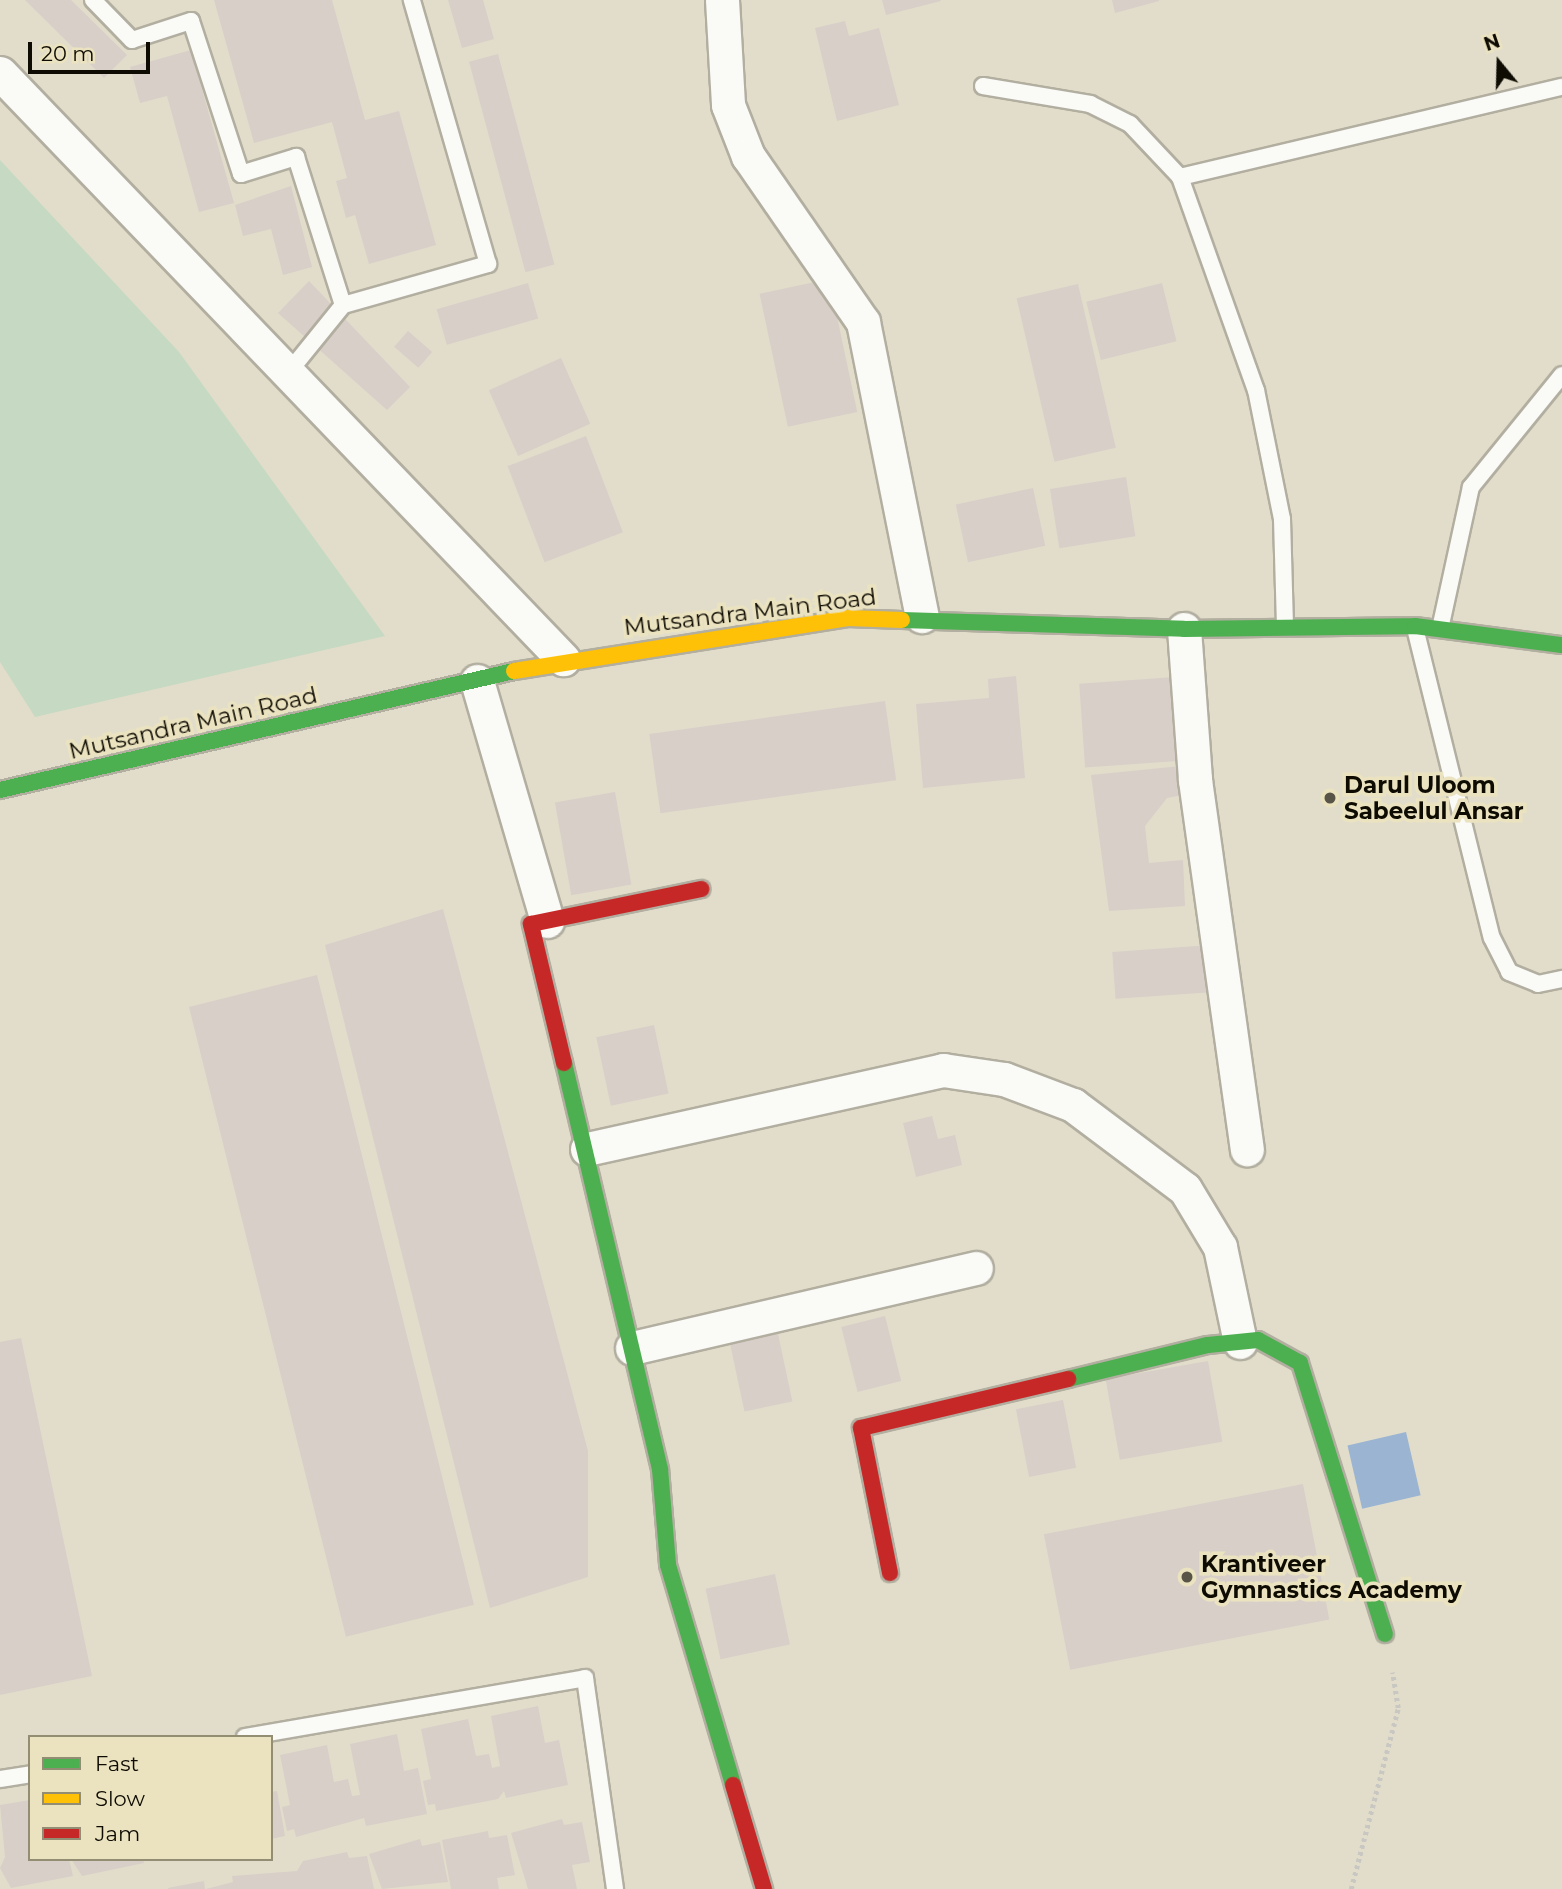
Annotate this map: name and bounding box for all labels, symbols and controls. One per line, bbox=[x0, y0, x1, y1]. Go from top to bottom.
scale bar bbox=[32, 28, 154, 72]
north arrow bbox=[1464, 28, 1534, 98]
text: N bbox=[1481, 29, 1503, 56]
text: 20 m bbox=[41, 41, 95, 66]
street label: Mutsandra Main Road bbox=[622, 583, 878, 641]
street label: Mutsandra Main Road bbox=[66, 681, 320, 765]
place label: Darul Uloom Sabeelul Ansar bbox=[1344, 771, 1524, 825]
marker: Darul Uloom Sabeelul Ansar bbox=[1322, 790, 1338, 806]
place label: Krantiveer Gymnastics Academy bbox=[1201, 1550, 1462, 1604]
marker: Krantiveer Gymnastics Academy bbox=[1179, 1569, 1195, 1585]
legend bbox=[28, 1735, 273, 1861]
text: Fast bbox=[95, 1751, 139, 1776]
text: Slow bbox=[95, 1786, 145, 1811]
text: Jam bbox=[95, 1821, 140, 1846]

